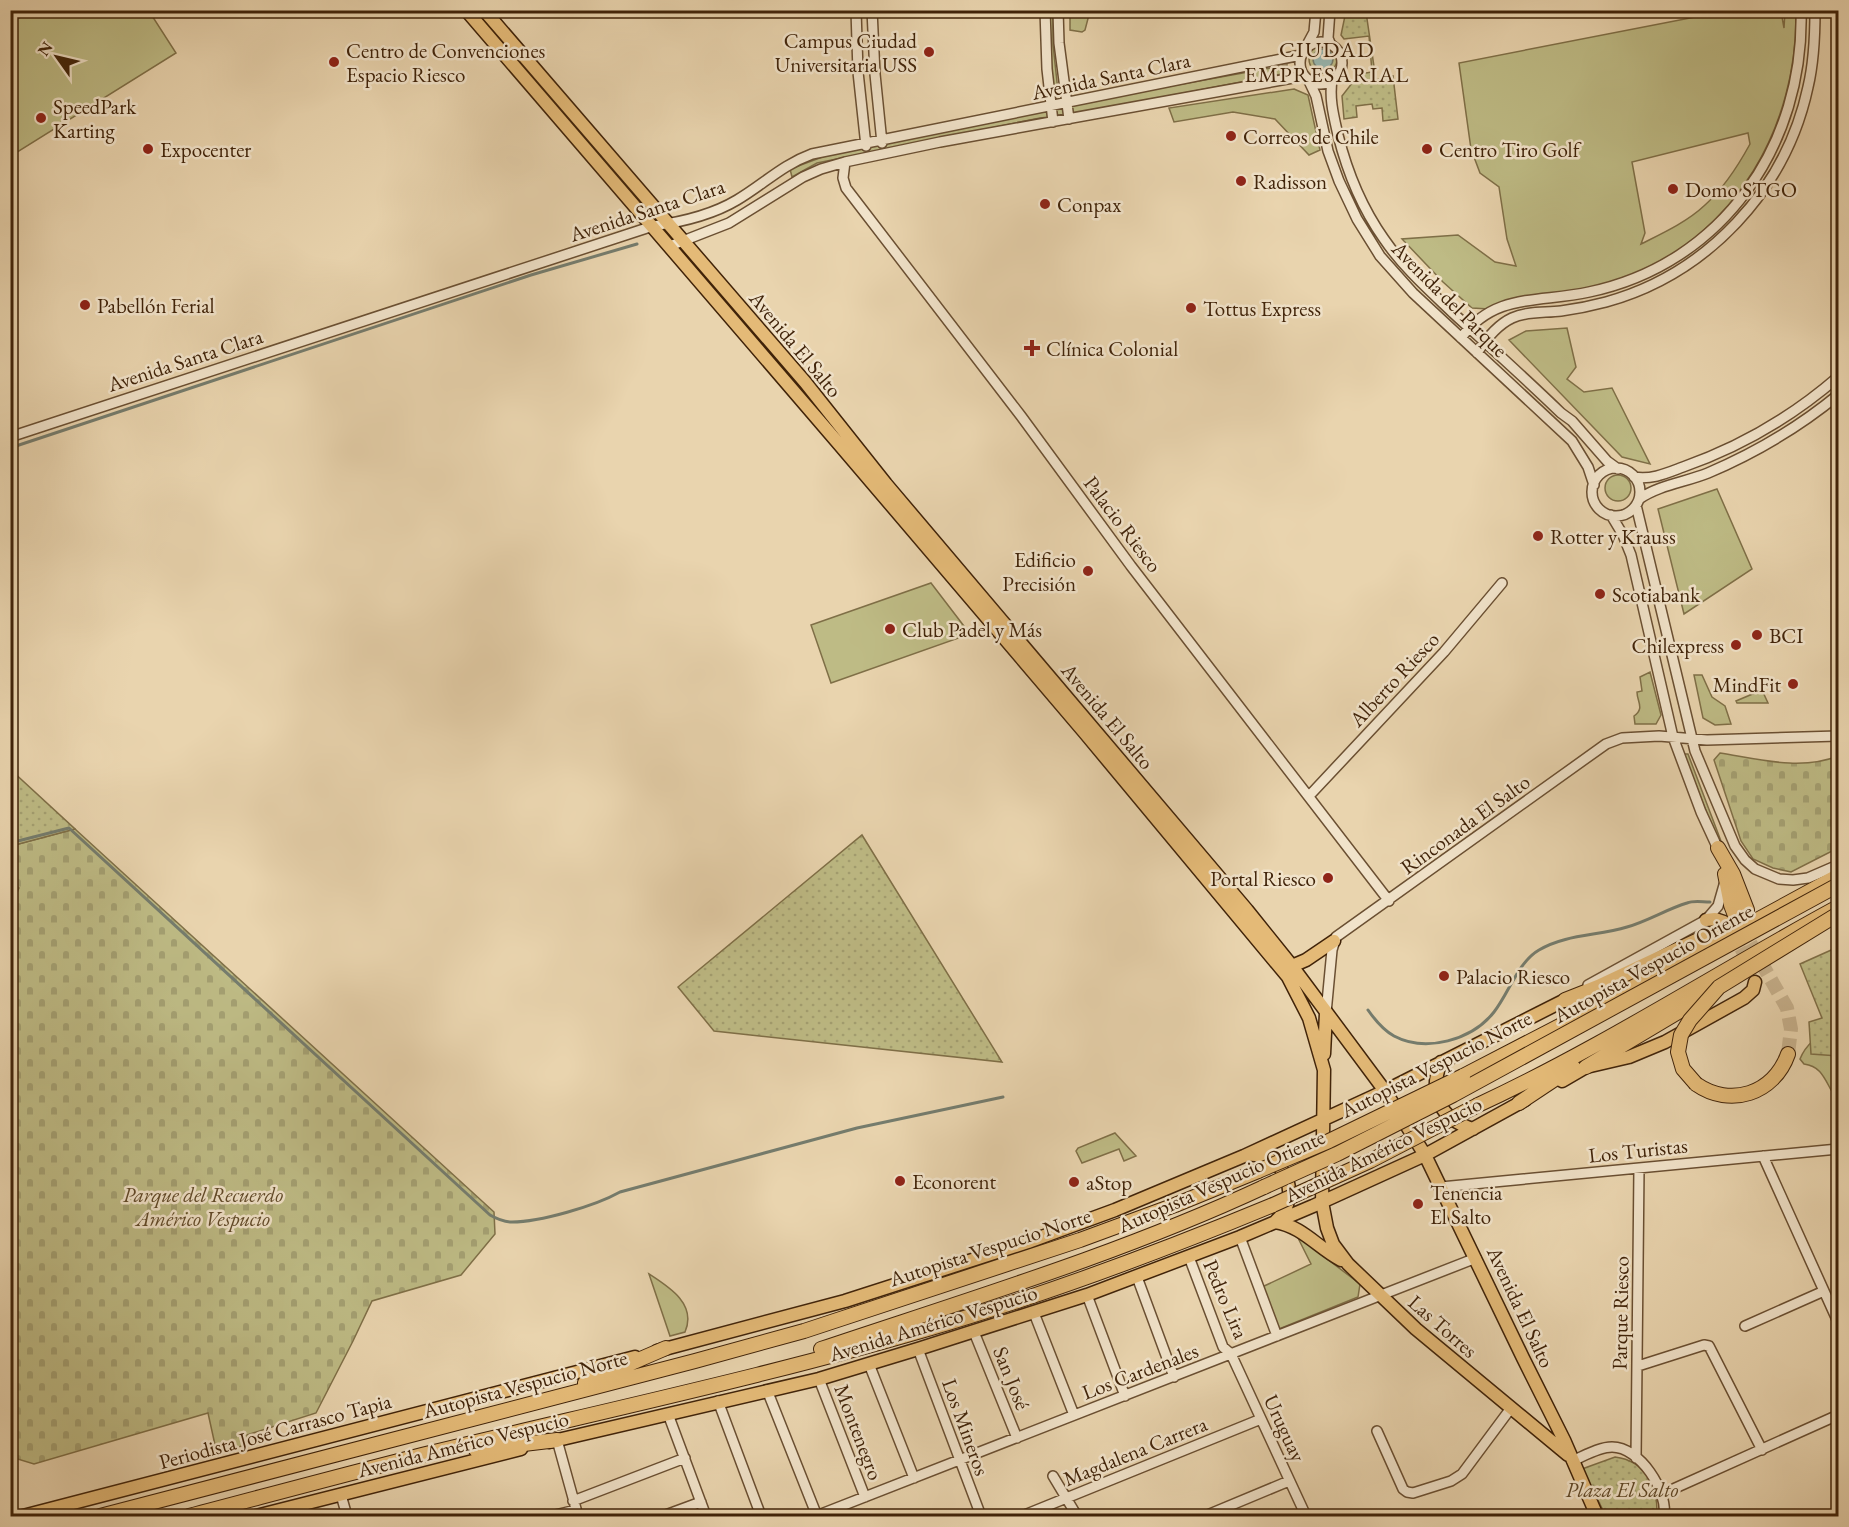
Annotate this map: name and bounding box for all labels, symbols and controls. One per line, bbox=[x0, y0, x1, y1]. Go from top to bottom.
north arrow bbox=[27, 27, 87, 87]
place label: Campus Ciudad Universitaria USS bbox=[775, 27, 917, 78]
district label: CIUDAD EMPRESARIAL bbox=[1244, 35, 1410, 89]
place label: Centro de Convenciones Espacio Riesco bbox=[346, 37, 546, 88]
text: N bbox=[33, 38, 57, 60]
marker: Campus Ciudad Universitaria USS bbox=[922, 45, 936, 59]
street label: Avenida Santa Clara bbox=[1028, 46, 1193, 106]
marker: Centro de Convenciones Espacio Riesco bbox=[327, 55, 341, 69]
place label: SpeedPark Karting bbox=[53, 93, 137, 144]
marker: SpeedPark Karting bbox=[34, 111, 48, 125]
place label: Correos de Chile bbox=[1243, 123, 1379, 150]
marker: Correos de Chile bbox=[1224, 129, 1238, 143]
place label: Expocenter bbox=[160, 136, 251, 163]
place label: Centro Tiro Golf bbox=[1439, 136, 1582, 163]
marker: Expocenter bbox=[141, 142, 155, 156]
marker: Centro Tiro Golf bbox=[1420, 142, 1434, 156]
place label: Radisson bbox=[1253, 168, 1327, 195]
street label: Avenida Santa Clara bbox=[565, 172, 729, 248]
marker: Radisson bbox=[1234, 174, 1248, 188]
place label: Domo STGO bbox=[1685, 176, 1797, 203]
marker: Domo STGO bbox=[1666, 182, 1680, 196]
place label: Conpax bbox=[1057, 191, 1121, 218]
marker: Conpax bbox=[1038, 197, 1052, 211]
street label: Avenida del Parque bbox=[1385, 234, 1514, 363]
street label: Avenida El Salto bbox=[743, 285, 848, 403]
place label: Pabellón Ferial bbox=[97, 292, 215, 319]
place label: Tottus Express bbox=[1203, 295, 1321, 322]
marker: Pabellón Ferial bbox=[78, 298, 92, 312]
marker: Tottus Express bbox=[1184, 301, 1198, 315]
street label: Avenida Santa Clara bbox=[103, 322, 267, 398]
place label: Clínica Colonial bbox=[1046, 335, 1178, 362]
marker: Clínica Colonial bbox=[1023, 339, 1041, 357]
street label: Palacio Riesco bbox=[1078, 470, 1168, 578]
place label: Rotter y Krauss bbox=[1550, 523, 1676, 550]
marker: Rotter y Krauss bbox=[1531, 529, 1545, 543]
place label: Edificio Precisión bbox=[1002, 546, 1076, 597]
marker: Edificio Precisión bbox=[1081, 564, 1095, 578]
place label: Scotiabank bbox=[1612, 581, 1701, 608]
marker: Scotiabank bbox=[1593, 587, 1607, 601]
place label: Club Padel y Más bbox=[902, 616, 1042, 643]
marker: Club Padel y Más bbox=[883, 622, 897, 636]
place label: BCI bbox=[1769, 622, 1803, 649]
street label: Alberto Riesco bbox=[1342, 626, 1445, 733]
marker: BCI bbox=[1750, 628, 1764, 642]
place label: Chilexpress bbox=[1632, 632, 1724, 659]
marker: Chilexpress bbox=[1729, 638, 1743, 652]
street label: Avenida El Salto bbox=[1055, 657, 1160, 775]
place label: MindFit bbox=[1713, 671, 1781, 698]
marker: MindFit bbox=[1786, 677, 1800, 691]
street label: Rinconada El Salto bbox=[1395, 768, 1535, 880]
place label: Portal Riesco bbox=[1210, 865, 1316, 892]
marker: Portal Riesco bbox=[1321, 871, 1335, 885]
street label: Autopista Vespucio Oriente bbox=[1548, 897, 1758, 1030]
place label: Palacio Riesco bbox=[1456, 963, 1570, 990]
marker: Palacio Riesco bbox=[1437, 969, 1451, 983]
street label: Autopista Vespucio Norte bbox=[1335, 1004, 1536, 1124]
street label: Avenida Américo Vespucio bbox=[1279, 1089, 1486, 1209]
street label: Autopista Vespucio Oriente bbox=[1112, 1123, 1329, 1239]
street label: Los Turistas bbox=[1587, 1131, 1689, 1169]
place label: Econorent bbox=[912, 1168, 997, 1195]
place label: aStop bbox=[1086, 1169, 1132, 1196]
marker: Econorent bbox=[893, 1174, 907, 1188]
marker: aStop bbox=[1067, 1175, 1081, 1189]
place label: Tenencia El Salto bbox=[1430, 1179, 1503, 1230]
park label: Parque del Recuerdo Américo Vespucio bbox=[123, 1181, 283, 1232]
marker: Tenencia El Salto bbox=[1411, 1197, 1425, 1211]
street label: Autopista Vespucio Norte bbox=[885, 1202, 1094, 1293]
street label: Avenida El Salto bbox=[1481, 1241, 1561, 1372]
street label: Pedro Lira bbox=[1197, 1255, 1255, 1343]
street label: Parque Riesco bbox=[1606, 1256, 1634, 1370]
street label: Avenida Américo Vespucio bbox=[825, 1278, 1040, 1368]
street label: Las Torres bbox=[1403, 1289, 1483, 1364]
street label: Los Cardenales bbox=[1078, 1336, 1202, 1406]
street label: San José bbox=[987, 1342, 1037, 1414]
street label: Autopista Vespucio Norte bbox=[419, 1344, 630, 1425]
street label: Los Mineros bbox=[936, 1375, 996, 1479]
street label: Montenegro bbox=[828, 1380, 890, 1484]
street label: Periodista José Carrasco Tapia bbox=[156, 1387, 395, 1475]
street label: Uruguay bbox=[1258, 1390, 1313, 1467]
street label: Avenida Américo Vespucio bbox=[354, 1405, 571, 1484]
street label: Magdalena Carrera bbox=[1059, 1410, 1211, 1492]
park label: Plaza El Salto bbox=[1566, 1476, 1678, 1503]

